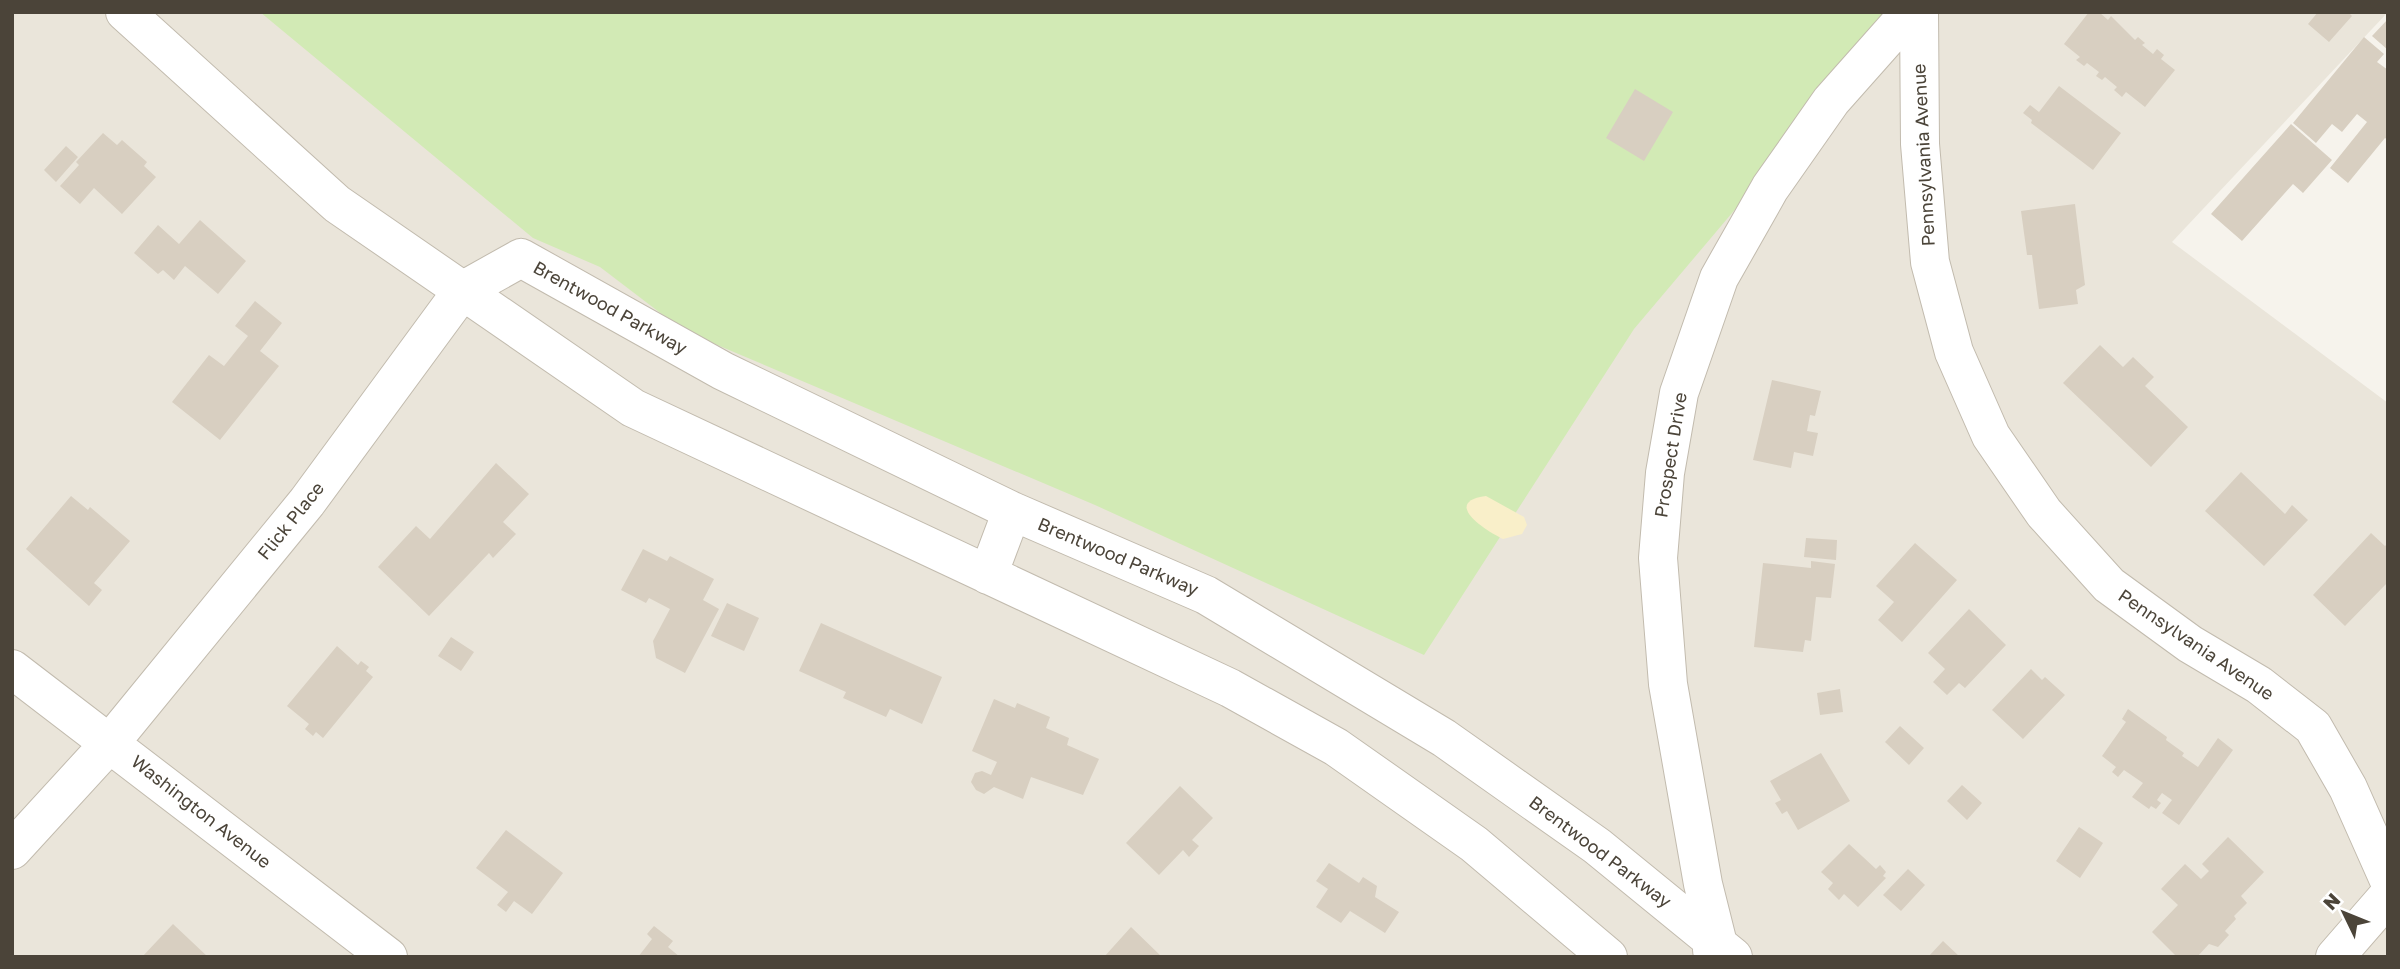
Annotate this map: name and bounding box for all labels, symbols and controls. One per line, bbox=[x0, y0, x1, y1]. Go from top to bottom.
street label: Pennsylvania Avenue bbox=[1907, 63, 1939, 247]
street label: Brentwood Parkway bbox=[530, 256, 691, 359]
street label: Prospect Drive bbox=[1649, 391, 1691, 519]
street label: Flick Place bbox=[252, 477, 328, 564]
street label: Brentwood Parkway bbox=[1035, 512, 1202, 600]
street label: Pennsylvania Avenue bbox=[2115, 584, 2279, 704]
street label: Washington Avenue bbox=[127, 750, 276, 873]
street label: Brentwood Parkway bbox=[1525, 791, 1676, 912]
north arrow bbox=[2309, 878, 2379, 948]
text: N bbox=[2318, 888, 2345, 914]

